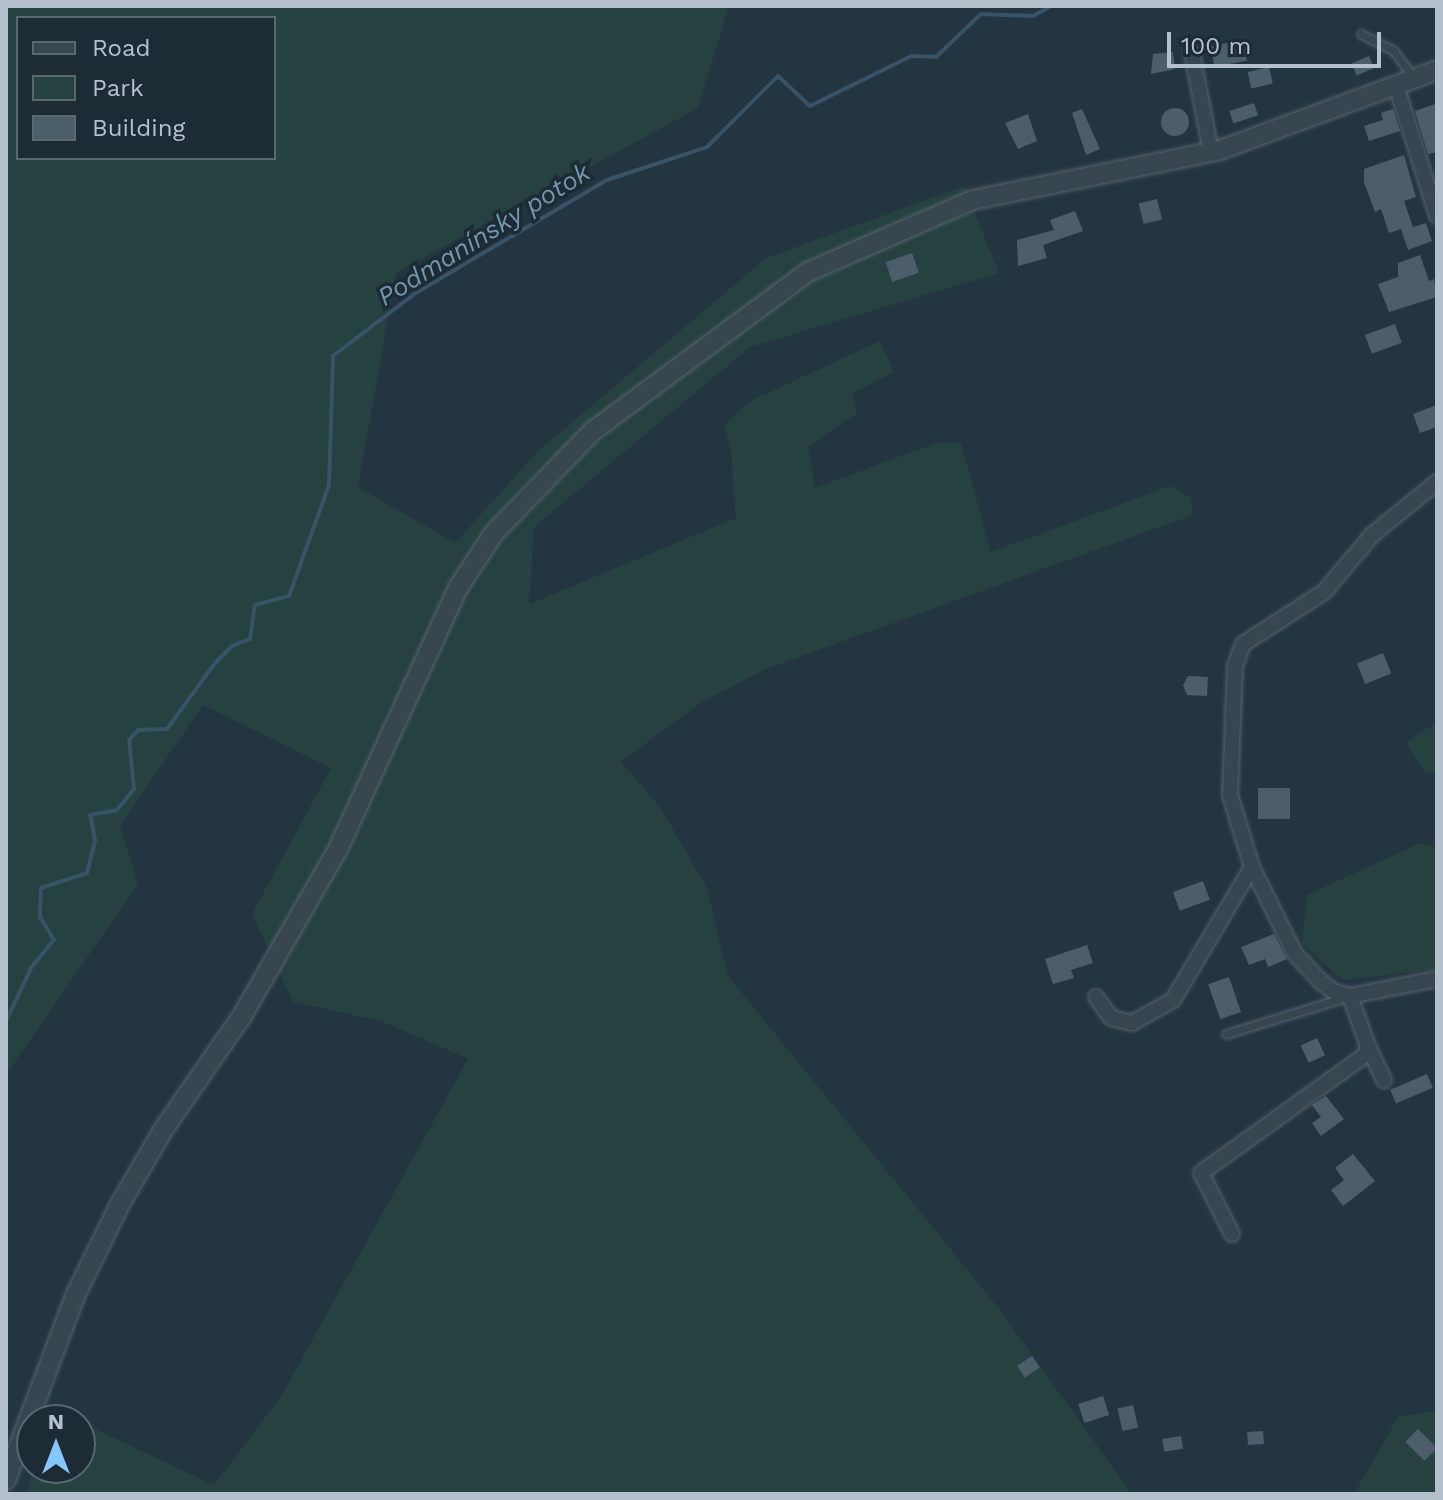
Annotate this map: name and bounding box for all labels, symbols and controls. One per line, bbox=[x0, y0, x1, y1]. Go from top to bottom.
legend bbox=[16, 16, 276, 160]
scale bar bbox=[1171, 16, 1385, 66]
text: 100 m bbox=[1181, 32, 1251, 60]
text: Road bbox=[92, 34, 151, 62]
text: Park bbox=[92, 74, 144, 102]
text: Building bbox=[92, 114, 185, 142]
water label: Podmanínsky potok bbox=[372, 157, 596, 313]
north arrow bbox=[16, 1404, 96, 1484]
text: N bbox=[48, 1409, 64, 1434]

